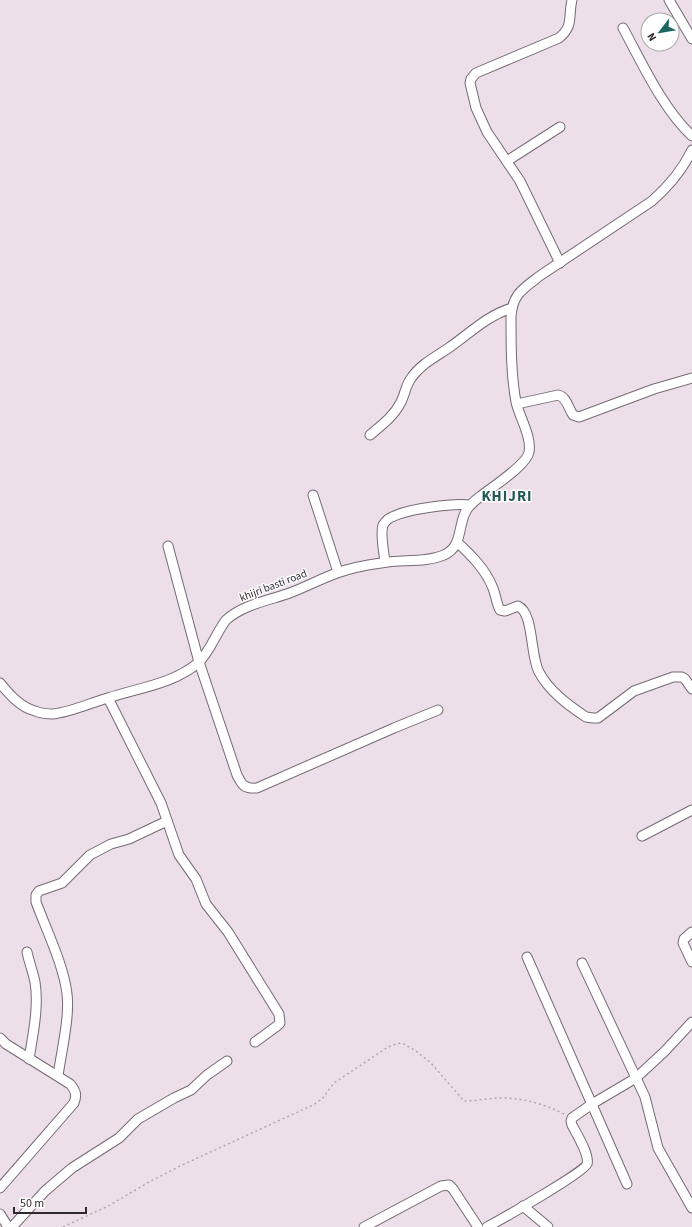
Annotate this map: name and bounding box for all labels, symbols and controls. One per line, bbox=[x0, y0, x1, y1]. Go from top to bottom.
north arrow bbox=[640, 12, 680, 52]
text: N bbox=[644, 30, 660, 44]
district label: KHIJRI bbox=[481, 486, 533, 507]
street label: khijri basti road bbox=[237, 566, 309, 605]
scale bar bbox=[14, 1189, 86, 1215]
text: 50 m bbox=[20, 1195, 44, 1212]

